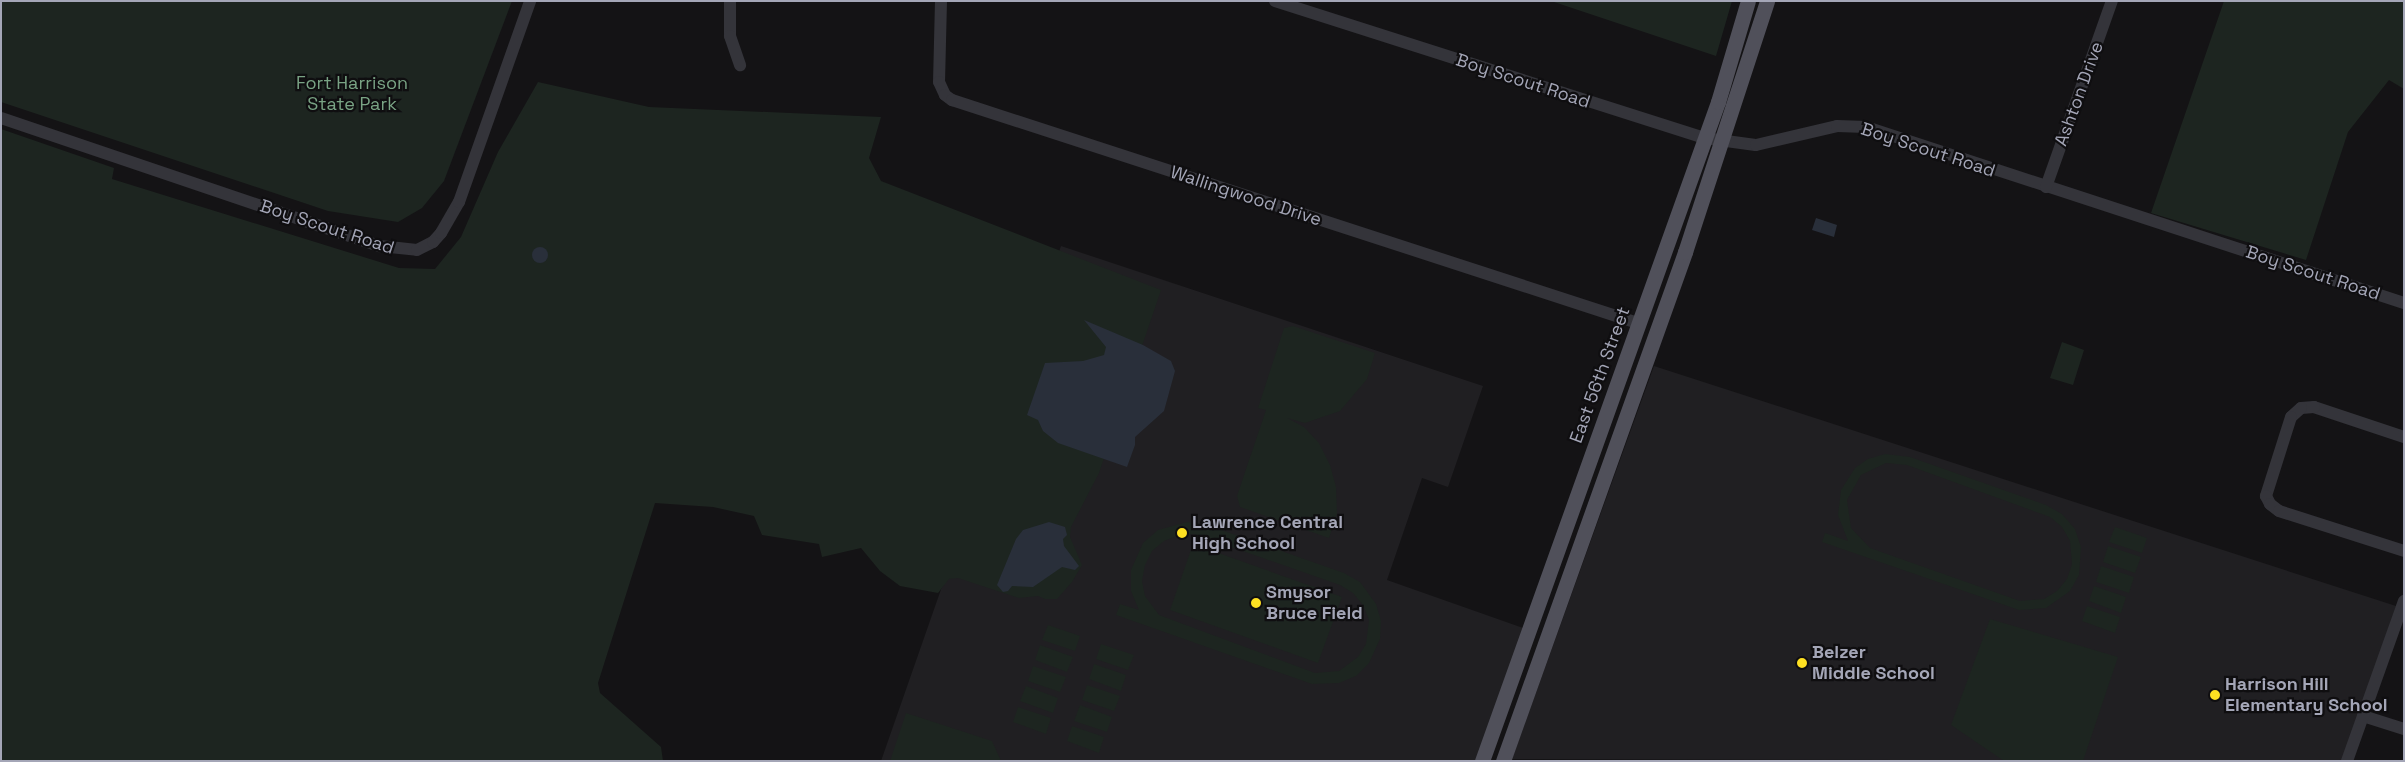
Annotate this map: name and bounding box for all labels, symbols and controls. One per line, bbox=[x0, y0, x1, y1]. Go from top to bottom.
street label: Ashton Drive bbox=[2050, 39, 2108, 149]
street label: Boy Scout Road bbox=[1453, 49, 1593, 113]
park label: Fort Harrison State Park bbox=[296, 73, 408, 116]
street label: Boy Scout Road bbox=[1858, 118, 1998, 182]
street label: Wallingwood Drive bbox=[1168, 161, 1324, 231]
street label: Boy Scout Road bbox=[257, 195, 397, 259]
street label: Boy Scout Road bbox=[2243, 241, 2383, 305]
street label: East 56th Street bbox=[1565, 304, 1635, 446]
place label: Lawrence Central High School bbox=[1192, 512, 1343, 554]
marker: Lawrence Central High School bbox=[1176, 527, 1188, 539]
place label: Smysor Bruce Field bbox=[1266, 582, 1363, 624]
marker: Smysor Bruce Field bbox=[1250, 597, 1262, 609]
place label: Belzer Middle School bbox=[1812, 642, 1935, 684]
marker: Belzer Middle School bbox=[1796, 657, 1808, 669]
place label: Harrison Hill Elementary School bbox=[2225, 674, 2388, 716]
marker: Harrison Hill Elementary School bbox=[2209, 689, 2221, 701]

